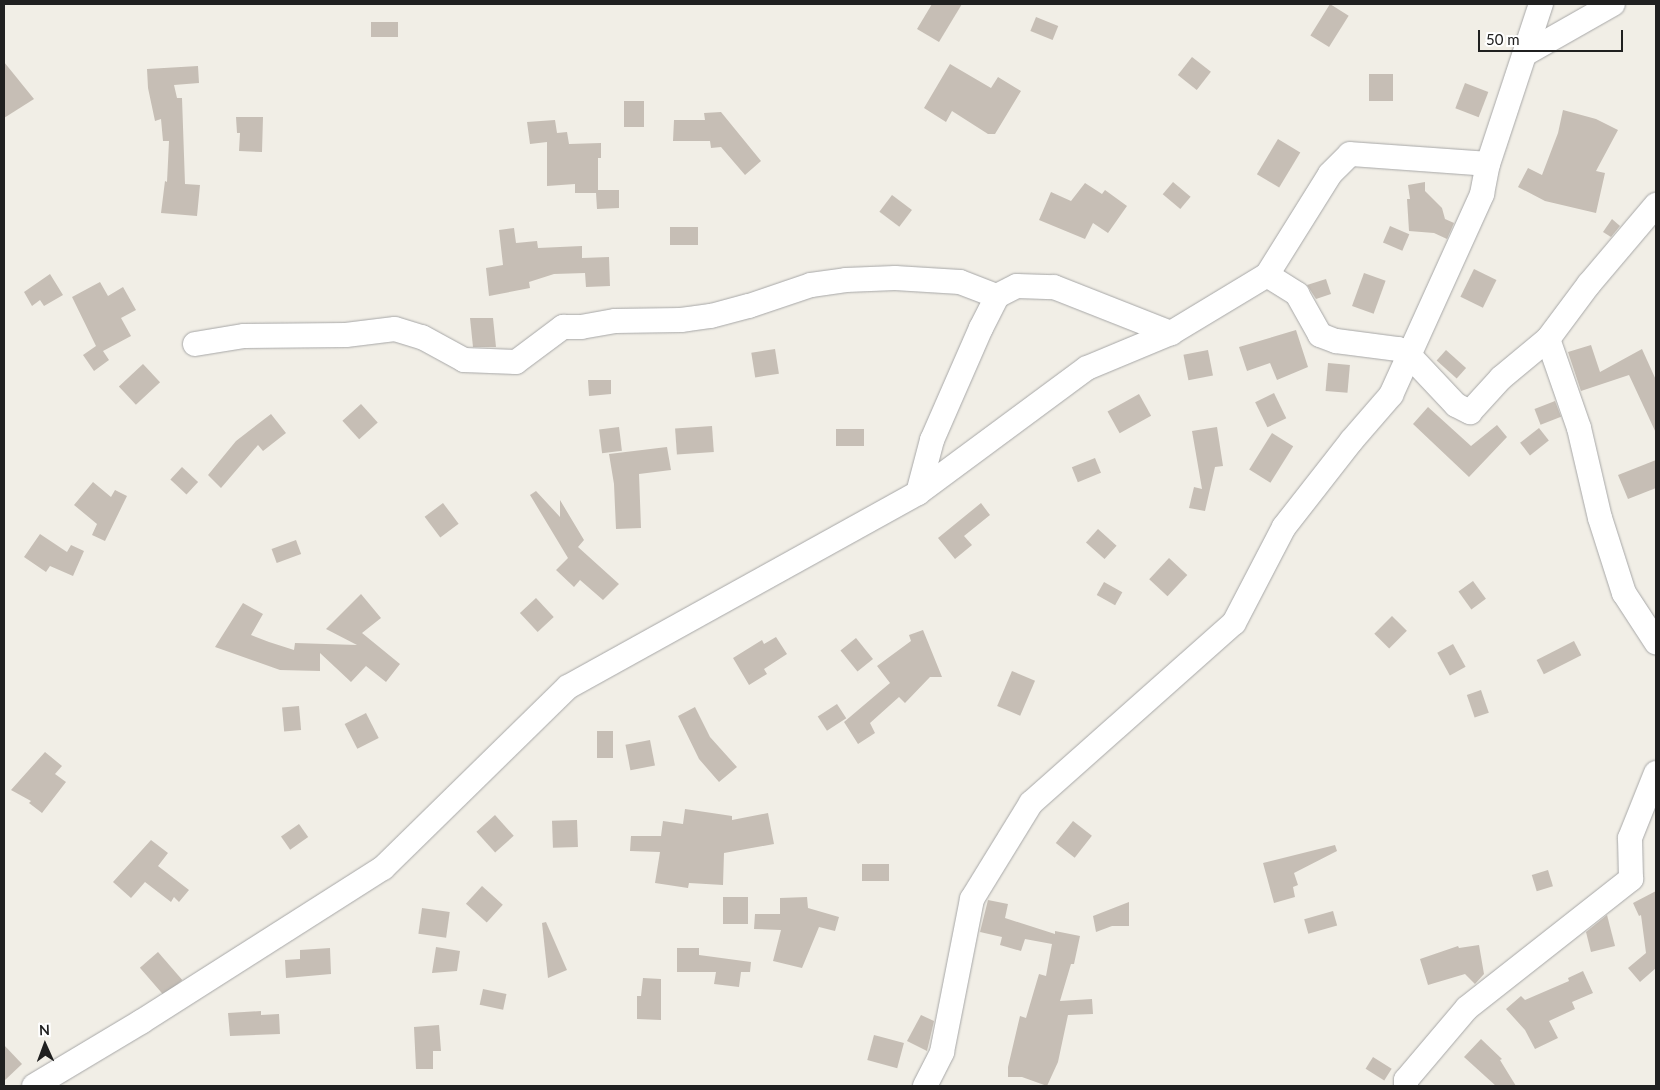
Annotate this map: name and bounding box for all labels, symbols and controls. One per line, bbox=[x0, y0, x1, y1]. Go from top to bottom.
scale bar bbox=[1480, 20, 1625, 52]
text: 50 m bbox=[1486, 30, 1520, 48]
north arrow bbox=[20, 1020, 70, 1070]
text: N bbox=[39, 1021, 50, 1038]

